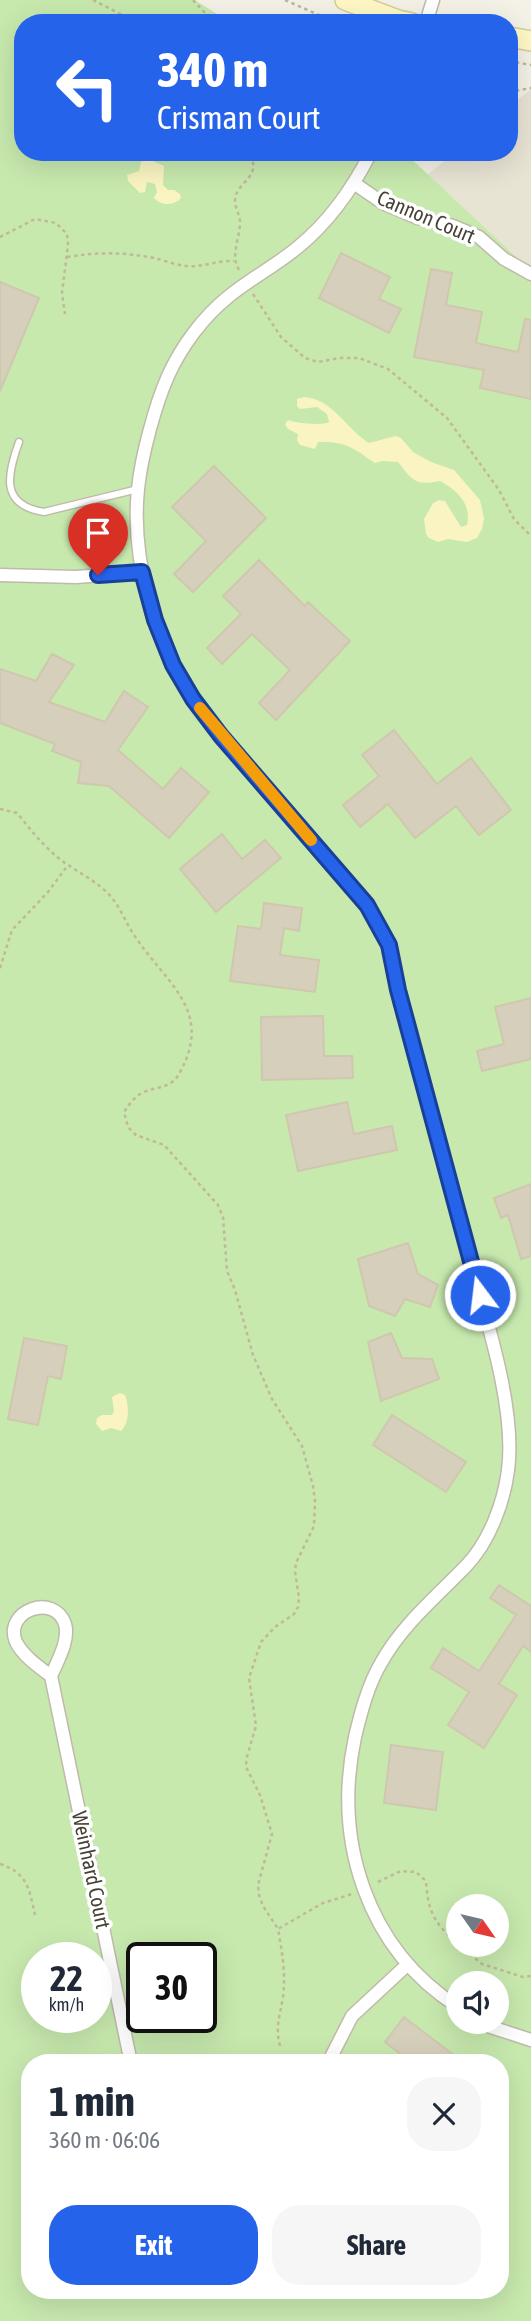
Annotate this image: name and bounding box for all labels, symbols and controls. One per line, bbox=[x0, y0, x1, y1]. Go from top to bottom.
text: 340 m bbox=[157, 41, 268, 97]
icon: left bbox=[42, 42, 133, 133]
text: Crisman Court bbox=[157, 99, 321, 136]
street label: Cannon Court bbox=[374, 185, 479, 247]
pin bbox=[68, 503, 128, 575]
icon: arrive bbox=[79, 514, 117, 552]
position arrow bbox=[443, 1258, 517, 1332]
street label: Weinhard Court bbox=[68, 1809, 116, 1931]
north arrow bbox=[446, 1894, 509, 1956]
map controls bbox=[446, 1894, 509, 2034]
speed limit sign: 30 bbox=[126, 1942, 217, 2033]
text: 22 bbox=[50, 1958, 83, 1998]
button: sound bbox=[446, 1971, 509, 2034]
text: km/h bbox=[49, 1994, 84, 2015]
text: 1 min bbox=[49, 2077, 135, 2125]
button: close bbox=[407, 2077, 481, 2151]
text: 360 m · 06:06 bbox=[49, 2127, 160, 2153]
button: Exit bbox=[49, 2205, 258, 2285]
button: Share bbox=[272, 2205, 481, 2285]

